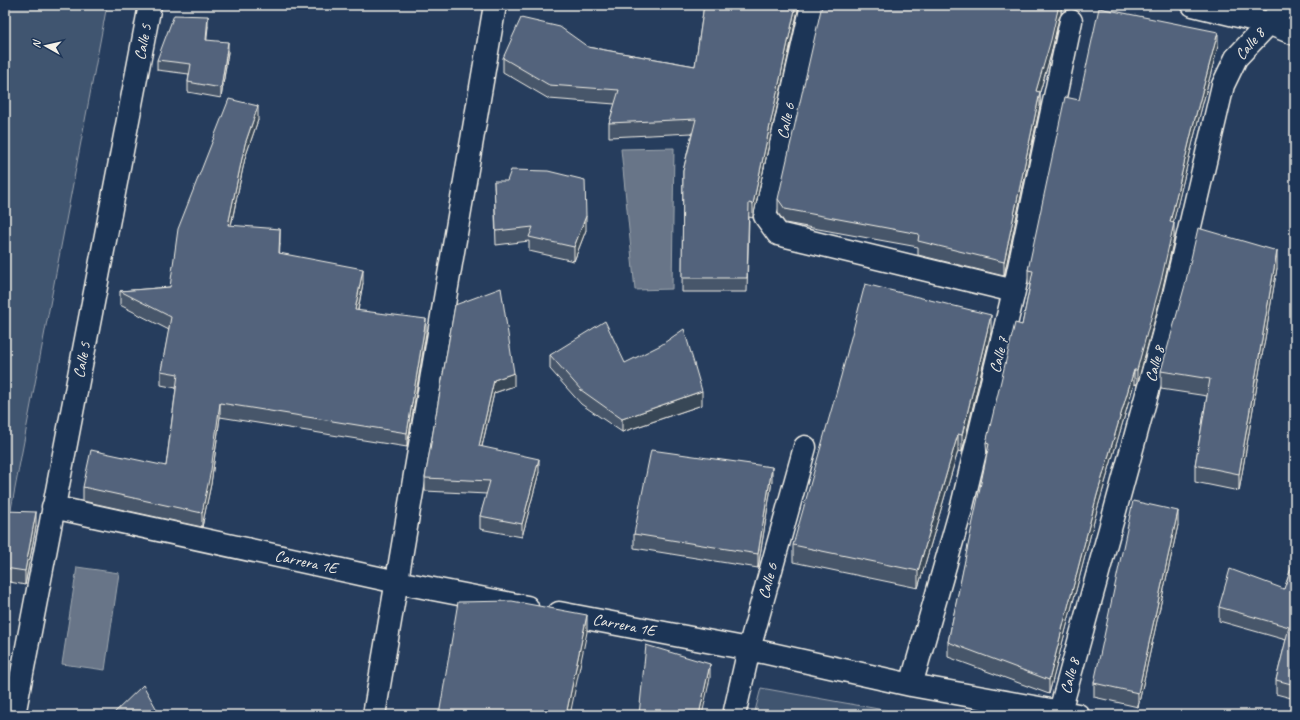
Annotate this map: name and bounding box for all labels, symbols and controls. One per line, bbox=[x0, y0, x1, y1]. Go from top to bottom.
street label: Calle 5 bbox=[130, 22, 156, 62]
street label: Calle 8 bbox=[1231, 22, 1270, 64]
north arrow bbox=[26, 26, 66, 66]
text: N bbox=[29, 38, 44, 49]
street label: Calle 6 bbox=[772, 100, 800, 141]
street label: Calle 7 bbox=[985, 334, 1013, 375]
street label: Calle 5 bbox=[69, 340, 95, 380]
street label: Calle 8 bbox=[1141, 342, 1170, 384]
street label: Carrera 1E bbox=[273, 546, 341, 579]
street label: Calle 6 bbox=[754, 560, 783, 601]
street label: Carrera 1E bbox=[591, 609, 659, 641]
street label: Calle 8 bbox=[1056, 654, 1085, 696]

